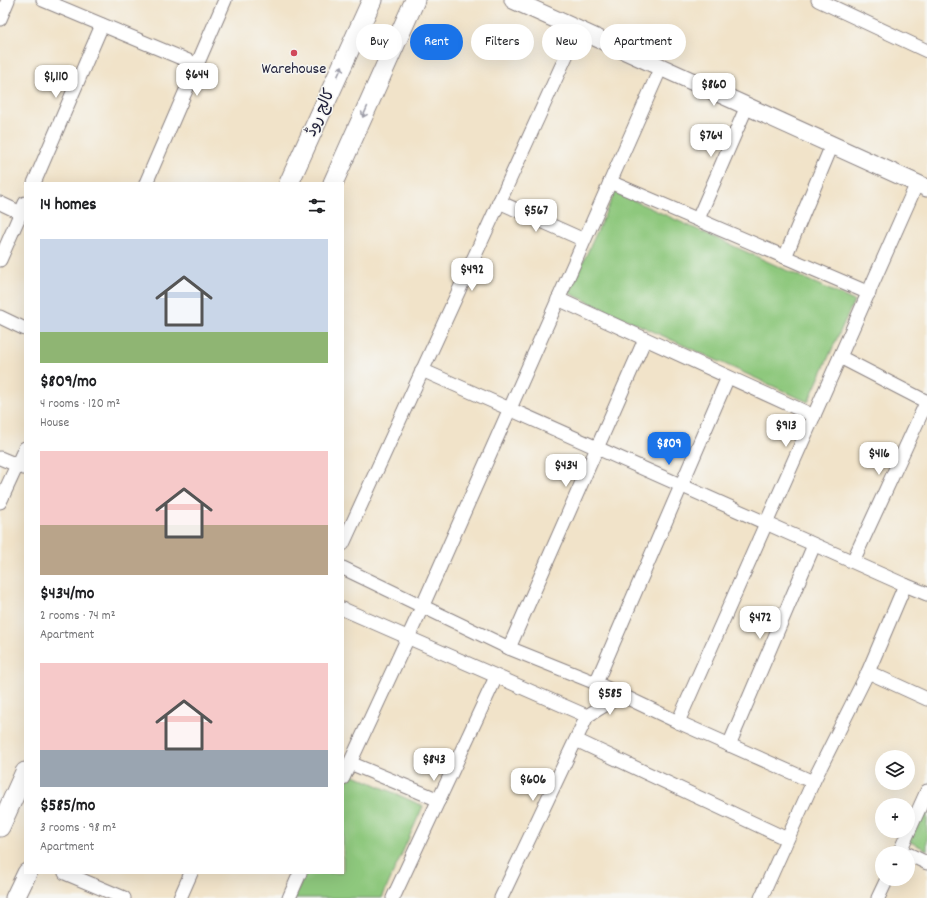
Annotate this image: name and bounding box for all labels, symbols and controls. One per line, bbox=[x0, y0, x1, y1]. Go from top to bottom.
chip: Buy bbox=[356, 24, 402, 60]
chip: Rent bbox=[410, 24, 463, 60]
chip: Filters bbox=[471, 24, 534, 60]
chip: New bbox=[542, 24, 592, 60]
chip: Apartment bbox=[600, 24, 686, 60]
marker: Warehouse bbox=[289, 48, 299, 58]
place label: Warehouse bbox=[262, 58, 326, 81]
pin: $644 bbox=[173, 63, 221, 97]
pin: $1,110 bbox=[23, 65, 89, 99]
one-way arrow bbox=[337, 65, 344, 77]
text: $644 bbox=[185, 66, 209, 85]
text: $1,110 bbox=[44, 68, 68, 87]
pin: $860 bbox=[690, 73, 738, 107]
text: $860 bbox=[701, 76, 727, 95]
street label: کالج روڈ bbox=[300, 85, 342, 141]
one-way arrow bbox=[361, 106, 368, 118]
pin: $764 bbox=[687, 124, 735, 158]
text: $764 bbox=[699, 127, 723, 146]
text: 14 homes bbox=[40, 194, 96, 218]
icon: filters bbox=[306, 195, 328, 217]
pin: $567 bbox=[512, 199, 560, 233]
text: $567 bbox=[524, 202, 548, 221]
pin: $492 bbox=[448, 258, 496, 292]
text: $492 bbox=[460, 261, 484, 280]
icon: home bbox=[148, 265, 220, 337]
text: $809/mo bbox=[40, 371, 97, 395]
text: 4 rooms · 120 m² bbox=[40, 395, 120, 414]
text: House bbox=[40, 414, 69, 433]
pin: $913 bbox=[762, 414, 810, 448]
text: $913 bbox=[775, 417, 797, 436]
pin: $809 bbox=[645, 432, 693, 466]
text: $809 bbox=[657, 435, 681, 454]
pin: $416 bbox=[855, 442, 903, 476]
text: $416 bbox=[868, 445, 890, 464]
pin: $434 bbox=[542, 454, 590, 488]
text: $434 bbox=[554, 457, 578, 476]
icon: home bbox=[148, 477, 220, 549]
text: $434/mo bbox=[40, 583, 94, 607]
pin: $472 bbox=[736, 606, 784, 640]
text: 2 rooms · 74 m² bbox=[40, 607, 115, 626]
text: $472 bbox=[749, 609, 771, 628]
text: Apartment bbox=[40, 626, 94, 645]
pin: $585 bbox=[586, 682, 634, 716]
text: $585 bbox=[598, 685, 622, 704]
icon: home bbox=[148, 689, 220, 761]
pin: $843 bbox=[410, 748, 458, 782]
map controls bbox=[875, 750, 915, 886]
button: layers bbox=[875, 750, 915, 790]
text: $843 bbox=[423, 751, 445, 770]
pin: $606 bbox=[509, 768, 557, 802]
text: $606 bbox=[520, 771, 546, 790]
text: $585/mo bbox=[40, 795, 95, 819]
button: + bbox=[875, 798, 915, 838]
text: 3 rooms · 98 m² bbox=[40, 819, 116, 838]
text: Apartment bbox=[40, 838, 94, 857]
button: − bbox=[875, 846, 915, 886]

